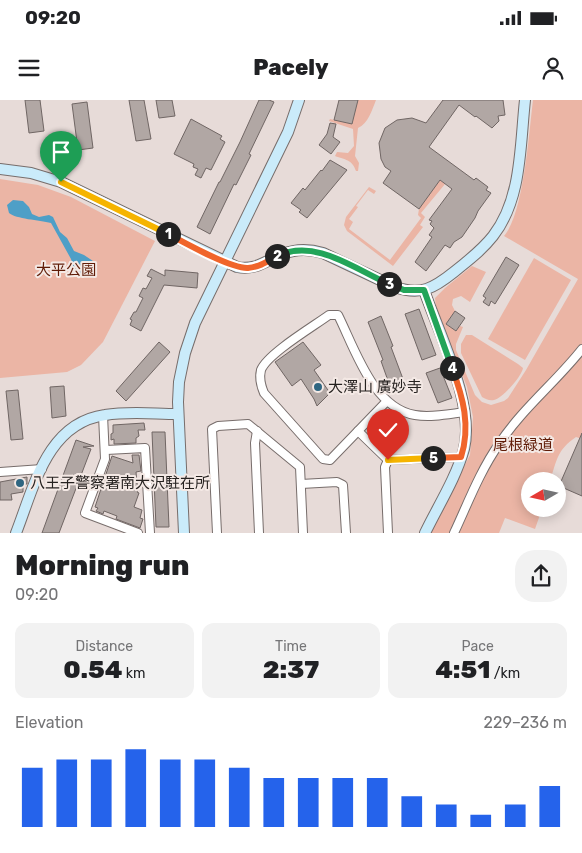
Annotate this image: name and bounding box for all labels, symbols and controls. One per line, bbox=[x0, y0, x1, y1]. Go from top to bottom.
text: 09:20 bbox=[25, 6, 81, 29]
icon: menu bbox=[15, 54, 43, 82]
text: Pacely bbox=[253, 54, 329, 81]
icon: person bbox=[539, 54, 567, 82]
pin bbox=[40, 131, 82, 182]
icon: arrive bbox=[47, 138, 75, 166]
pin: 1 bbox=[156, 222, 180, 246]
text: 1 bbox=[165, 226, 172, 243]
pin: 2 bbox=[264, 244, 290, 268]
text: 2 bbox=[273, 248, 282, 265]
park label: 大平公園 bbox=[36, 261, 96, 279]
pin: 3 bbox=[376, 272, 402, 296]
text: 3 bbox=[385, 276, 394, 293]
pin: 4 bbox=[440, 356, 464, 380]
text: 4 bbox=[448, 360, 457, 377]
place label: 大澤山 廣妙寺 bbox=[328, 378, 422, 396]
marker: 大澤山 廣妙寺 bbox=[312, 381, 324, 393]
pin bbox=[367, 409, 409, 460]
icon: check bbox=[374, 416, 402, 444]
park label: 尾根緑道 bbox=[493, 436, 553, 454]
pin: 5 bbox=[420, 446, 446, 470]
text: 5 bbox=[429, 450, 438, 467]
north arrow bbox=[521, 472, 566, 518]
map controls bbox=[521, 472, 566, 517]
place label: 八王子警察署南大沢駐在所 bbox=[30, 474, 210, 492]
marker: 八王子警察署南大沢駐在所 bbox=[14, 477, 26, 489]
text: Morning run bbox=[15, 549, 189, 582]
button: share bbox=[515, 550, 567, 602]
text: 09:20 bbox=[15, 585, 58, 604]
text: Distance bbox=[76, 638, 133, 655]
text: Time bbox=[275, 638, 307, 655]
text: Pace bbox=[462, 638, 494, 655]
text: 0.54 bbox=[63, 655, 122, 684]
text: 2:37 bbox=[263, 655, 319, 684]
text: 4:51 bbox=[435, 655, 490, 684]
text: km bbox=[122, 665, 146, 682]
text: /km bbox=[490, 665, 520, 682]
text: Elevation bbox=[15, 713, 84, 732]
text: 229–236 m bbox=[484, 713, 567, 732]

